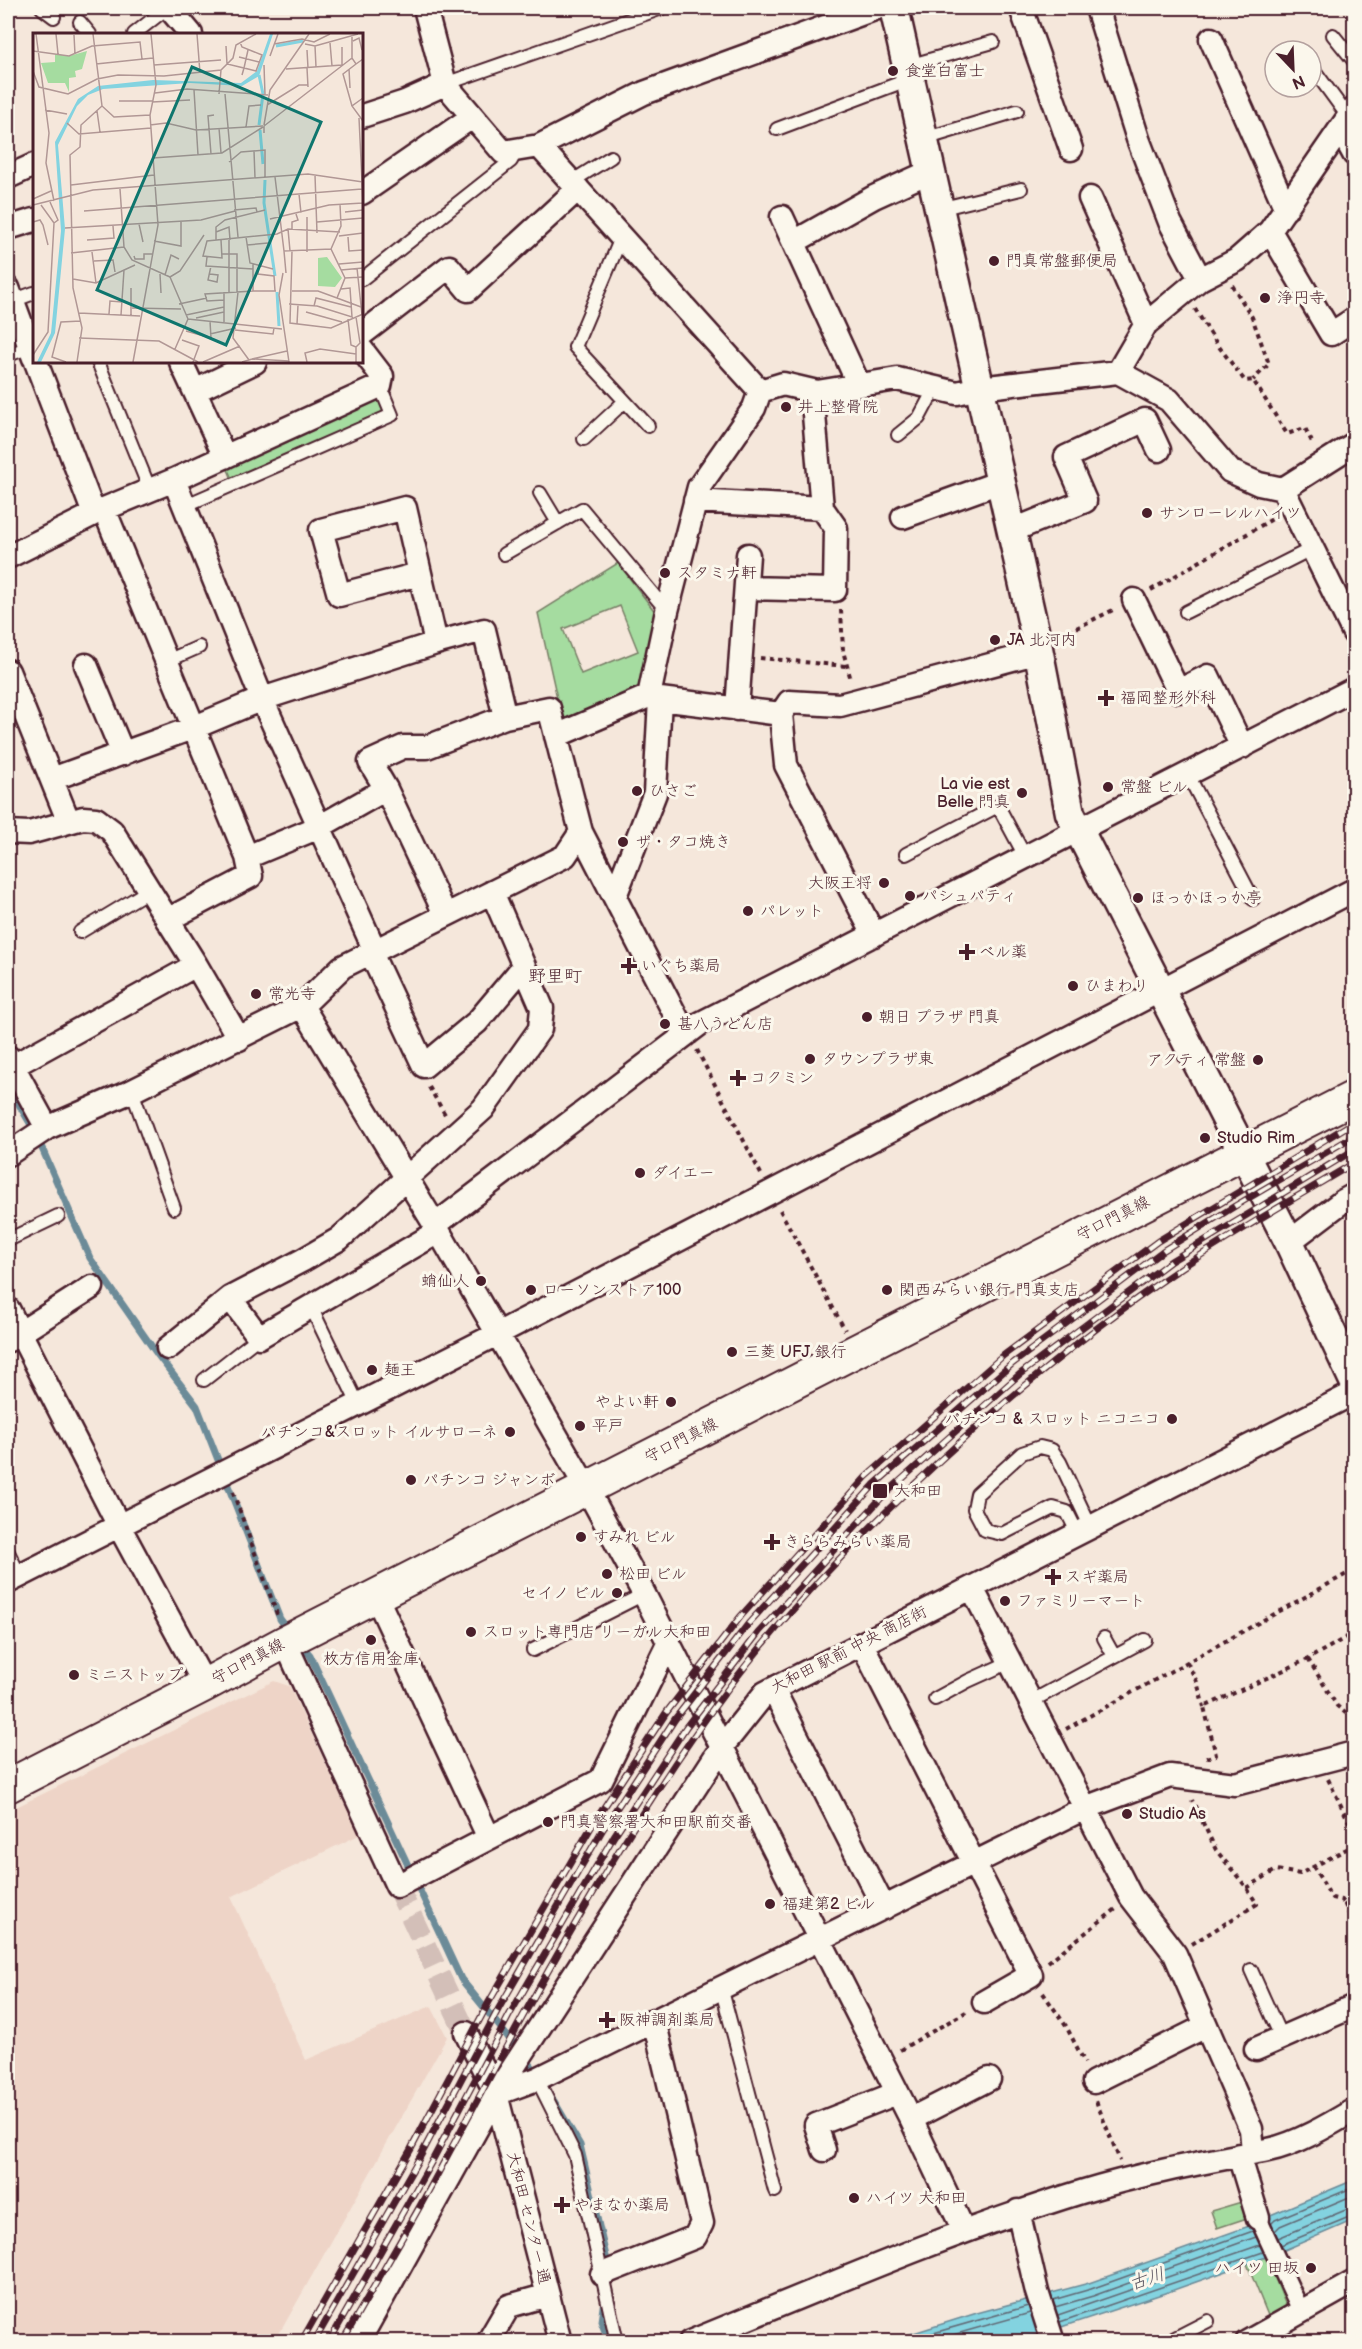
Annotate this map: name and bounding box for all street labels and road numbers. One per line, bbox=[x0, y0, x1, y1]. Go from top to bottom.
street label: 守口門真線 bbox=[1073, 1192, 1153, 1246]
street label: 守口門真線 bbox=[641, 1414, 721, 1468]
street label: 大和田 駅前 中央 商店街 bbox=[768, 1602, 930, 1698]
street label: 守口門真線 bbox=[208, 1635, 288, 1689]
street label: 大和田 センター 通 bbox=[502, 2150, 554, 2286]

